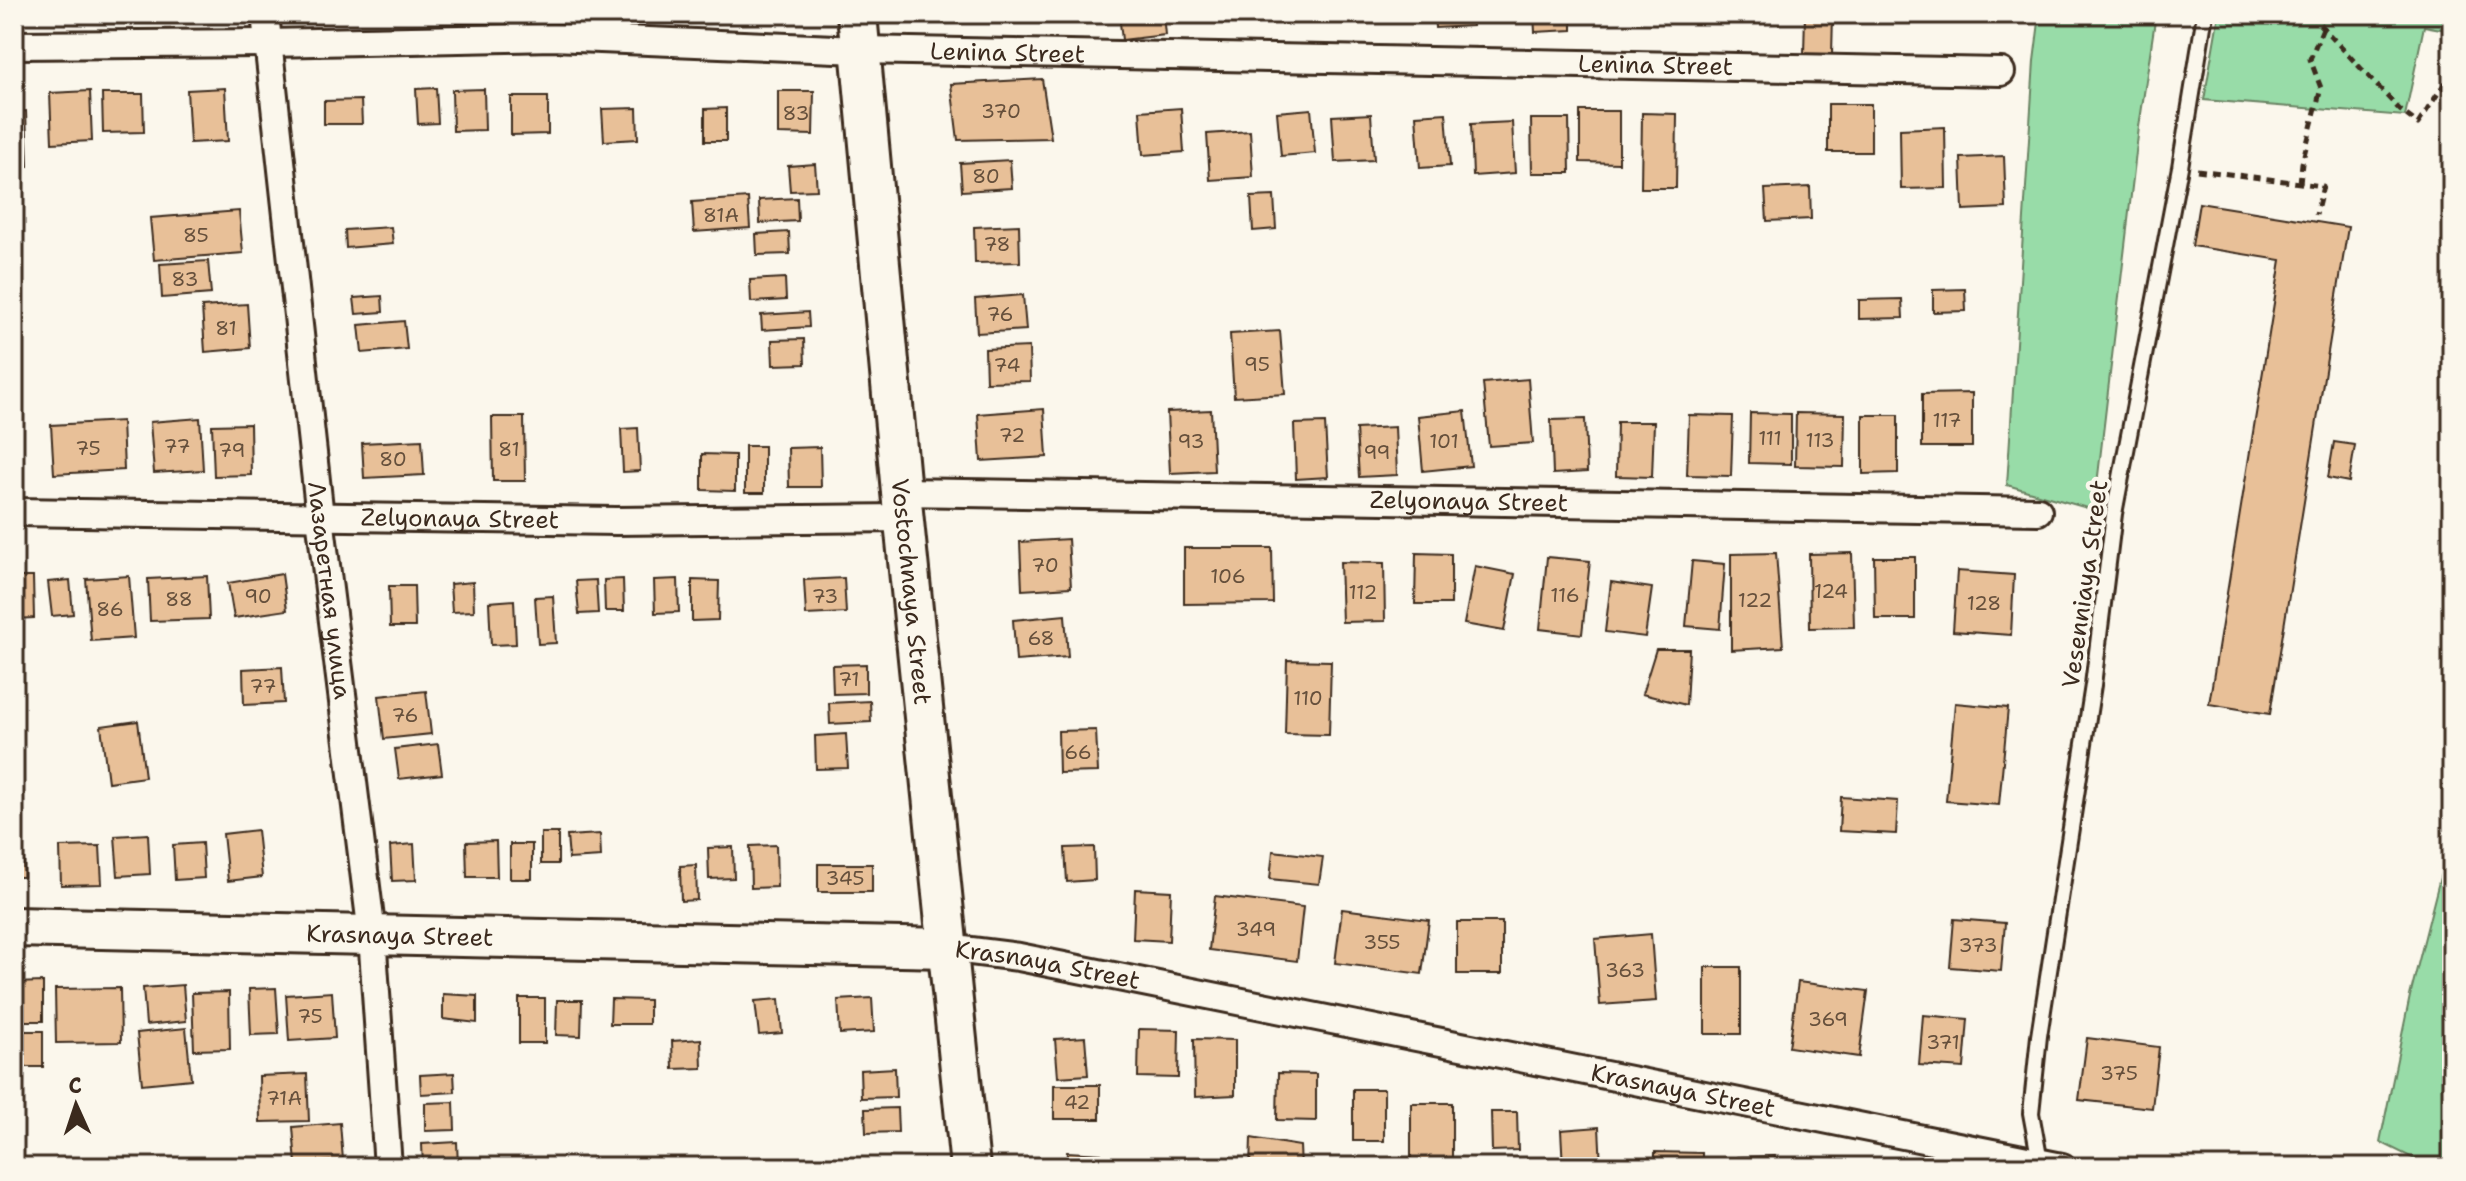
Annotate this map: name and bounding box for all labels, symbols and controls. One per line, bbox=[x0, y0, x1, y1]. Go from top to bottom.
street label: Lenina Street bbox=[930, 35, 1086, 70]
street label: Lenina Street bbox=[1578, 48, 1733, 83]
house number: 370 bbox=[981, 98, 1021, 124]
house number: 83 bbox=[783, 100, 809, 126]
house number: 80 bbox=[972, 163, 1000, 189]
house number: 81А bbox=[703, 202, 739, 228]
house number: 85 bbox=[183, 222, 209, 248]
house number: 78 bbox=[983, 231, 1011, 257]
house number: 83 bbox=[172, 266, 198, 292]
house number: 76 bbox=[986, 301, 1014, 327]
house number: 81 bbox=[215, 315, 237, 341]
house number: 95 bbox=[1244, 351, 1270, 377]
house number: 74 bbox=[993, 352, 1021, 378]
house number: 117 bbox=[1933, 407, 1962, 433]
house number: 72 bbox=[999, 422, 1025, 448]
house number: 111 bbox=[1758, 425, 1782, 451]
house number: 113 bbox=[1805, 427, 1835, 453]
house number: 93 bbox=[1177, 428, 1205, 454]
house number: 101 bbox=[1429, 428, 1459, 454]
house number: 77 bbox=[164, 433, 190, 459]
house number: 75 bbox=[75, 435, 101, 461]
house number: 81 bbox=[498, 436, 520, 462]
house number: 79 bbox=[218, 437, 246, 463]
house number: 99 bbox=[1363, 439, 1391, 465]
house number: 80 bbox=[379, 446, 407, 472]
street label: Vostochnaya Street bbox=[884, 477, 939, 706]
street label: Vesenniaya Street bbox=[2055, 478, 2115, 690]
street label: Лазаретная улица bbox=[300, 480, 359, 701]
street label: Zelyonaya Street bbox=[1369, 484, 1568, 519]
street label: Zelyonaya Street bbox=[360, 501, 559, 536]
house number: 70 bbox=[1031, 552, 1059, 578]
house number: 106 bbox=[1210, 563, 1246, 589]
house number: 124 bbox=[1814, 578, 1848, 604]
house number: 112 bbox=[1349, 579, 1378, 605]
house number: 116 bbox=[1550, 582, 1580, 608]
house number: 90 bbox=[244, 583, 272, 609]
house number: 73 bbox=[812, 583, 838, 609]
house number: 88 bbox=[165, 586, 193, 612]
house number: 122 bbox=[1738, 587, 1772, 613]
house number: 128 bbox=[1967, 590, 2001, 616]
house number: 86 bbox=[96, 596, 124, 622]
house number: 68 bbox=[1027, 625, 1055, 651]
house number: 71 bbox=[838, 666, 860, 692]
house number: 77 bbox=[250, 673, 276, 699]
house number: 110 bbox=[1293, 685, 1323, 711]
house number: 76 bbox=[391, 702, 419, 728]
house number: 66 bbox=[1064, 739, 1092, 765]
house number: 345 bbox=[826, 865, 864, 891]
house number: 349 bbox=[1236, 916, 1276, 942]
street label: Krasnaya Street bbox=[306, 918, 494, 954]
house number: 355 bbox=[1363, 929, 1401, 955]
house number: 373 bbox=[1959, 932, 1997, 958]
street label: Krasnaya Street bbox=[953, 933, 1143, 997]
house number: 363 bbox=[1605, 957, 1645, 983]
house number: 75 bbox=[297, 1003, 323, 1029]
house number: 369 bbox=[1808, 1006, 1848, 1032]
house number: 371 bbox=[1926, 1029, 1960, 1055]
street label: Krasnaya Street bbox=[1588, 1057, 1778, 1125]
house number: 375 bbox=[2100, 1060, 2138, 1086]
north arrow bbox=[36, 1065, 116, 1145]
text: С bbox=[67, 1071, 82, 1100]
house number: 71А bbox=[266, 1085, 302, 1111]
house number: 42 bbox=[1064, 1089, 1090, 1115]

